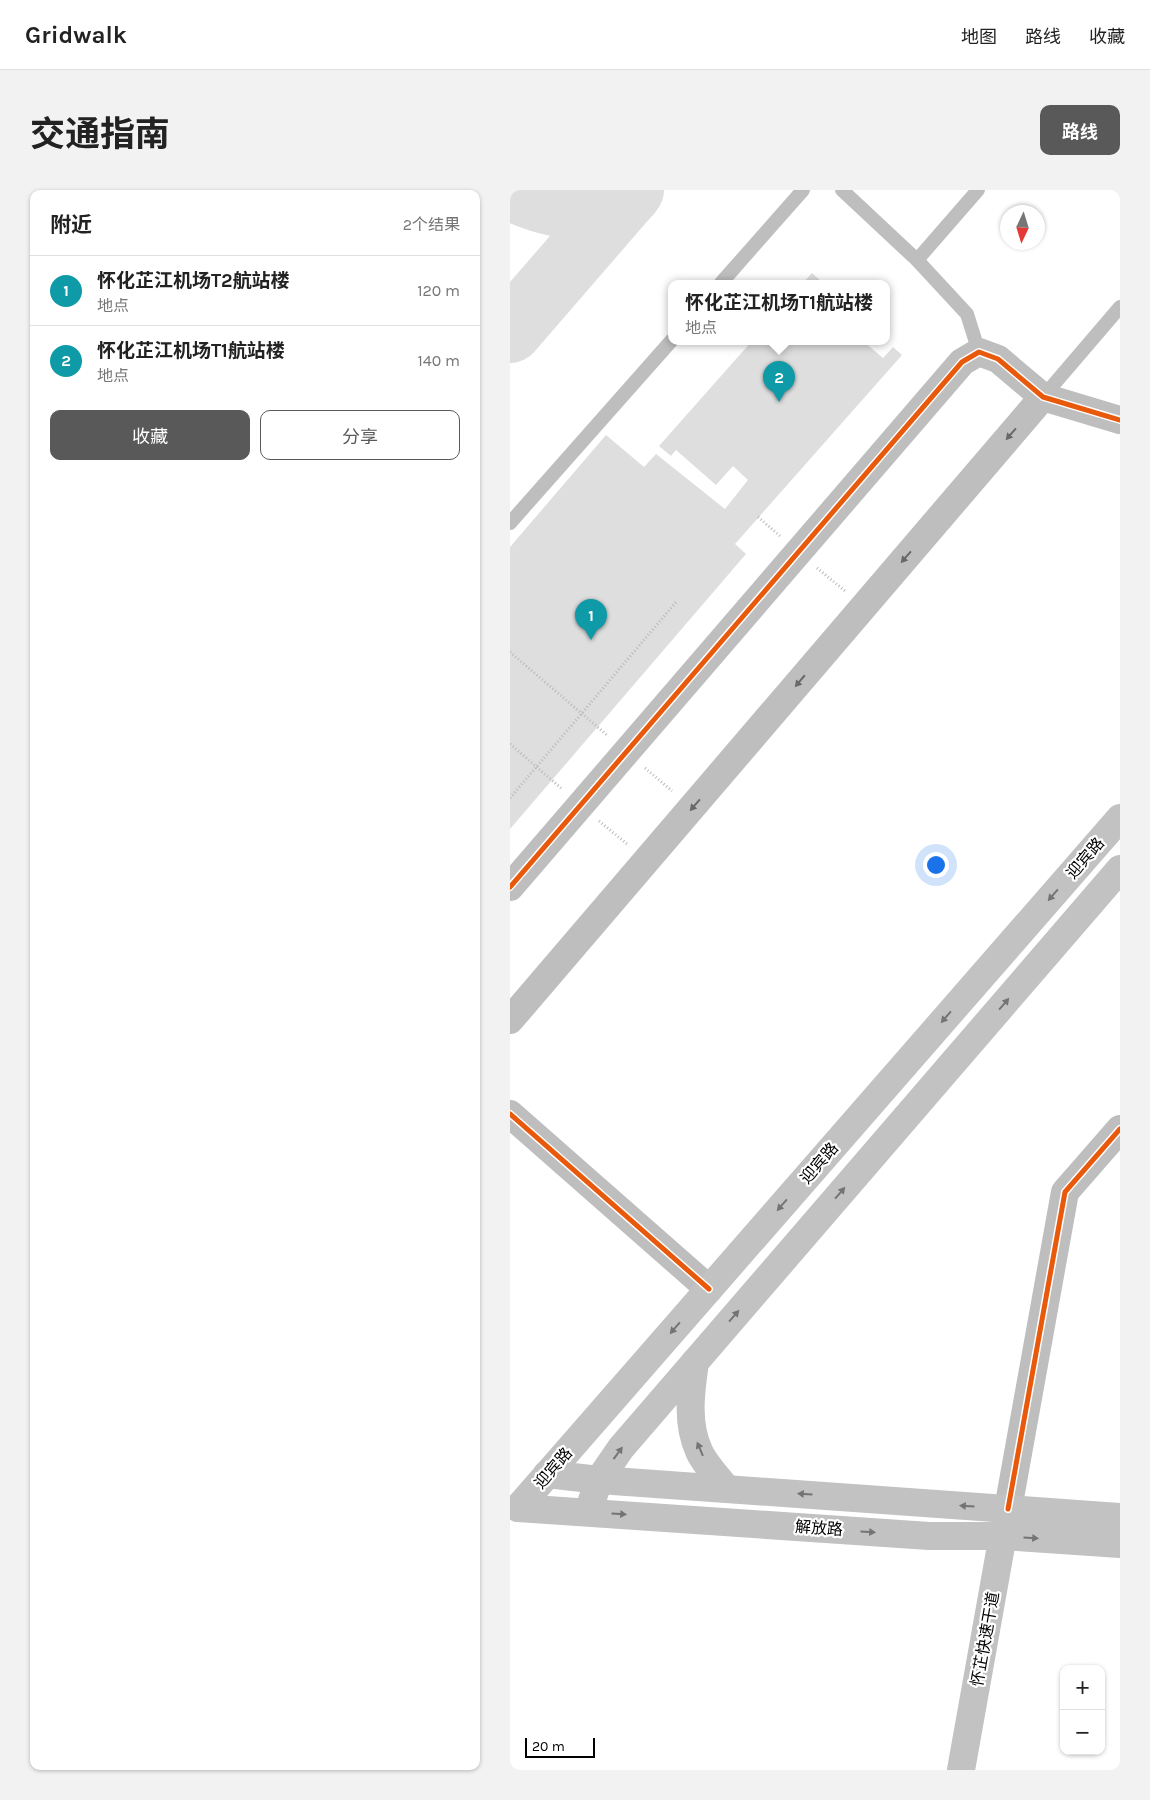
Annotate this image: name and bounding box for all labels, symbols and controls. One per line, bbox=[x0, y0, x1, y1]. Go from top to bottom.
text: Gridwalk bbox=[25, 21, 127, 49]
text: 地图 bbox=[961, 26, 997, 48]
text: 路线 bbox=[1025, 26, 1061, 48]
text: 收藏 bbox=[1089, 26, 1125, 48]
button: 路线 bbox=[1040, 105, 1120, 155]
text: 交通指南 bbox=[30, 114, 170, 155]
north arrow bbox=[1000, 205, 1045, 250]
text: 附近 bbox=[50, 213, 92, 237]
text: 2个结果 bbox=[403, 215, 460, 234]
text: 怀化芷江机场T2航站楼 bbox=[97, 270, 290, 292]
popup bbox=[668, 280, 890, 345]
text: 1 bbox=[63, 281, 69, 300]
text: 120 m bbox=[417, 281, 460, 300]
text: 怀化芷江机场T1航站楼 bbox=[685, 292, 873, 314]
text: 地点 bbox=[97, 296, 129, 315]
text: 地点 bbox=[685, 318, 717, 337]
text: 怀化芷江机场T1航站楼 bbox=[97, 340, 285, 362]
text: 2 bbox=[61, 351, 71, 370]
text: 140 m bbox=[418, 351, 460, 370]
pin: 2 bbox=[763, 361, 795, 402]
text: 地点 bbox=[97, 366, 129, 385]
button: 收藏 bbox=[50, 410, 250, 460]
button: 分享 bbox=[260, 410, 460, 460]
one-way arrow bbox=[1006, 427, 1017, 440]
one-way arrow bbox=[900, 551, 911, 564]
pin: 1 bbox=[575, 599, 607, 640]
one-way arrow bbox=[795, 675, 806, 687]
one-way arrow bbox=[689, 798, 700, 811]
street label: 迎宾路 bbox=[1062, 834, 1108, 882]
your location bbox=[923, 852, 949, 878]
one-way arrow bbox=[1048, 888, 1059, 901]
one-way arrow bbox=[998, 997, 1009, 1010]
one-way arrow bbox=[941, 1010, 952, 1023]
street label: 迎宾路 bbox=[796, 1139, 842, 1187]
one-way arrow bbox=[835, 1187, 846, 1200]
one-way arrow bbox=[776, 1199, 788, 1211]
one-way arrow bbox=[729, 1310, 740, 1323]
one-way arrow bbox=[669, 1321, 681, 1333]
one-way arrow bbox=[695, 1442, 703, 1456]
street label: 迎宾路 bbox=[530, 1444, 576, 1492]
one-way arrow bbox=[613, 1446, 623, 1460]
one-way arrow bbox=[796, 1490, 812, 1498]
one-way arrow bbox=[958, 1502, 974, 1510]
one-way arrow bbox=[611, 1510, 627, 1518]
street label: 解放路 bbox=[794, 1517, 844, 1539]
one-way arrow bbox=[861, 1528, 877, 1536]
one-way arrow bbox=[1023, 1534, 1039, 1542]
street label: 怀芷快速干道 bbox=[967, 1590, 1003, 1688]
map controls bbox=[1060, 1665, 1105, 1755]
button: + bbox=[1060, 1665, 1105, 1710]
button: − bbox=[1060, 1710, 1105, 1755]
scale bar bbox=[525, 1735, 595, 1758]
text: 20 m bbox=[532, 1738, 565, 1755]

